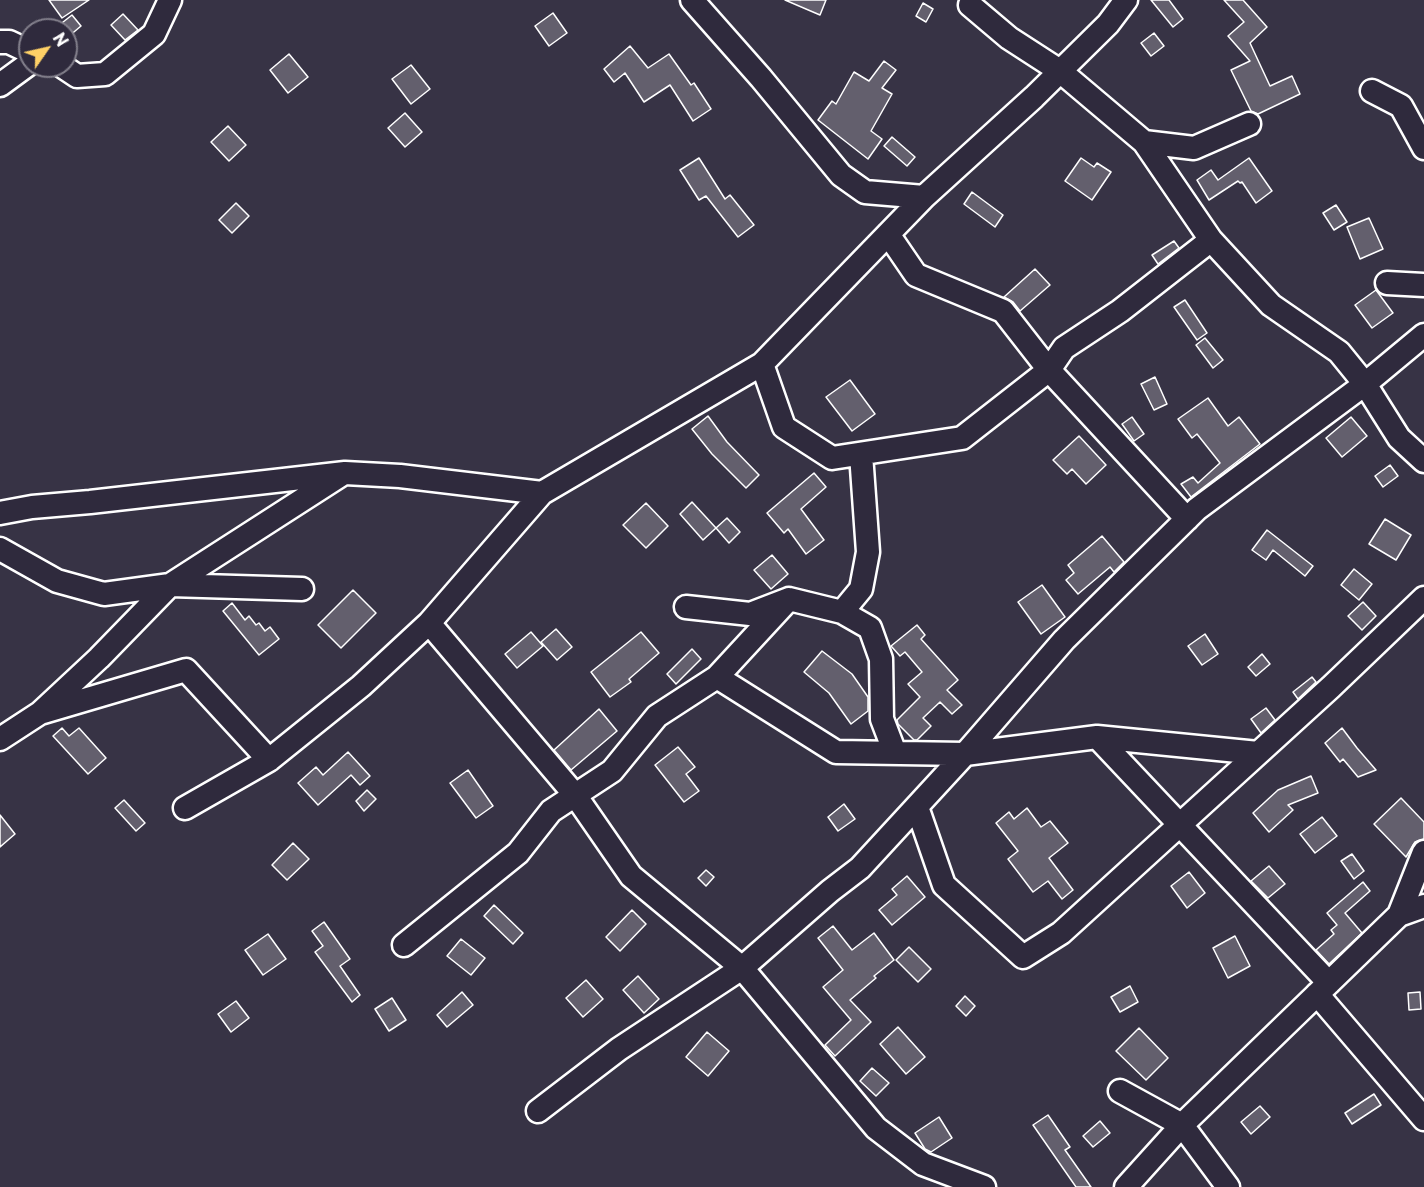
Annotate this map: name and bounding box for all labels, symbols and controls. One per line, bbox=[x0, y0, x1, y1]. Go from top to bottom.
north arrow bbox=[18, 18, 78, 78]
text: N bbox=[48, 27, 75, 51]

